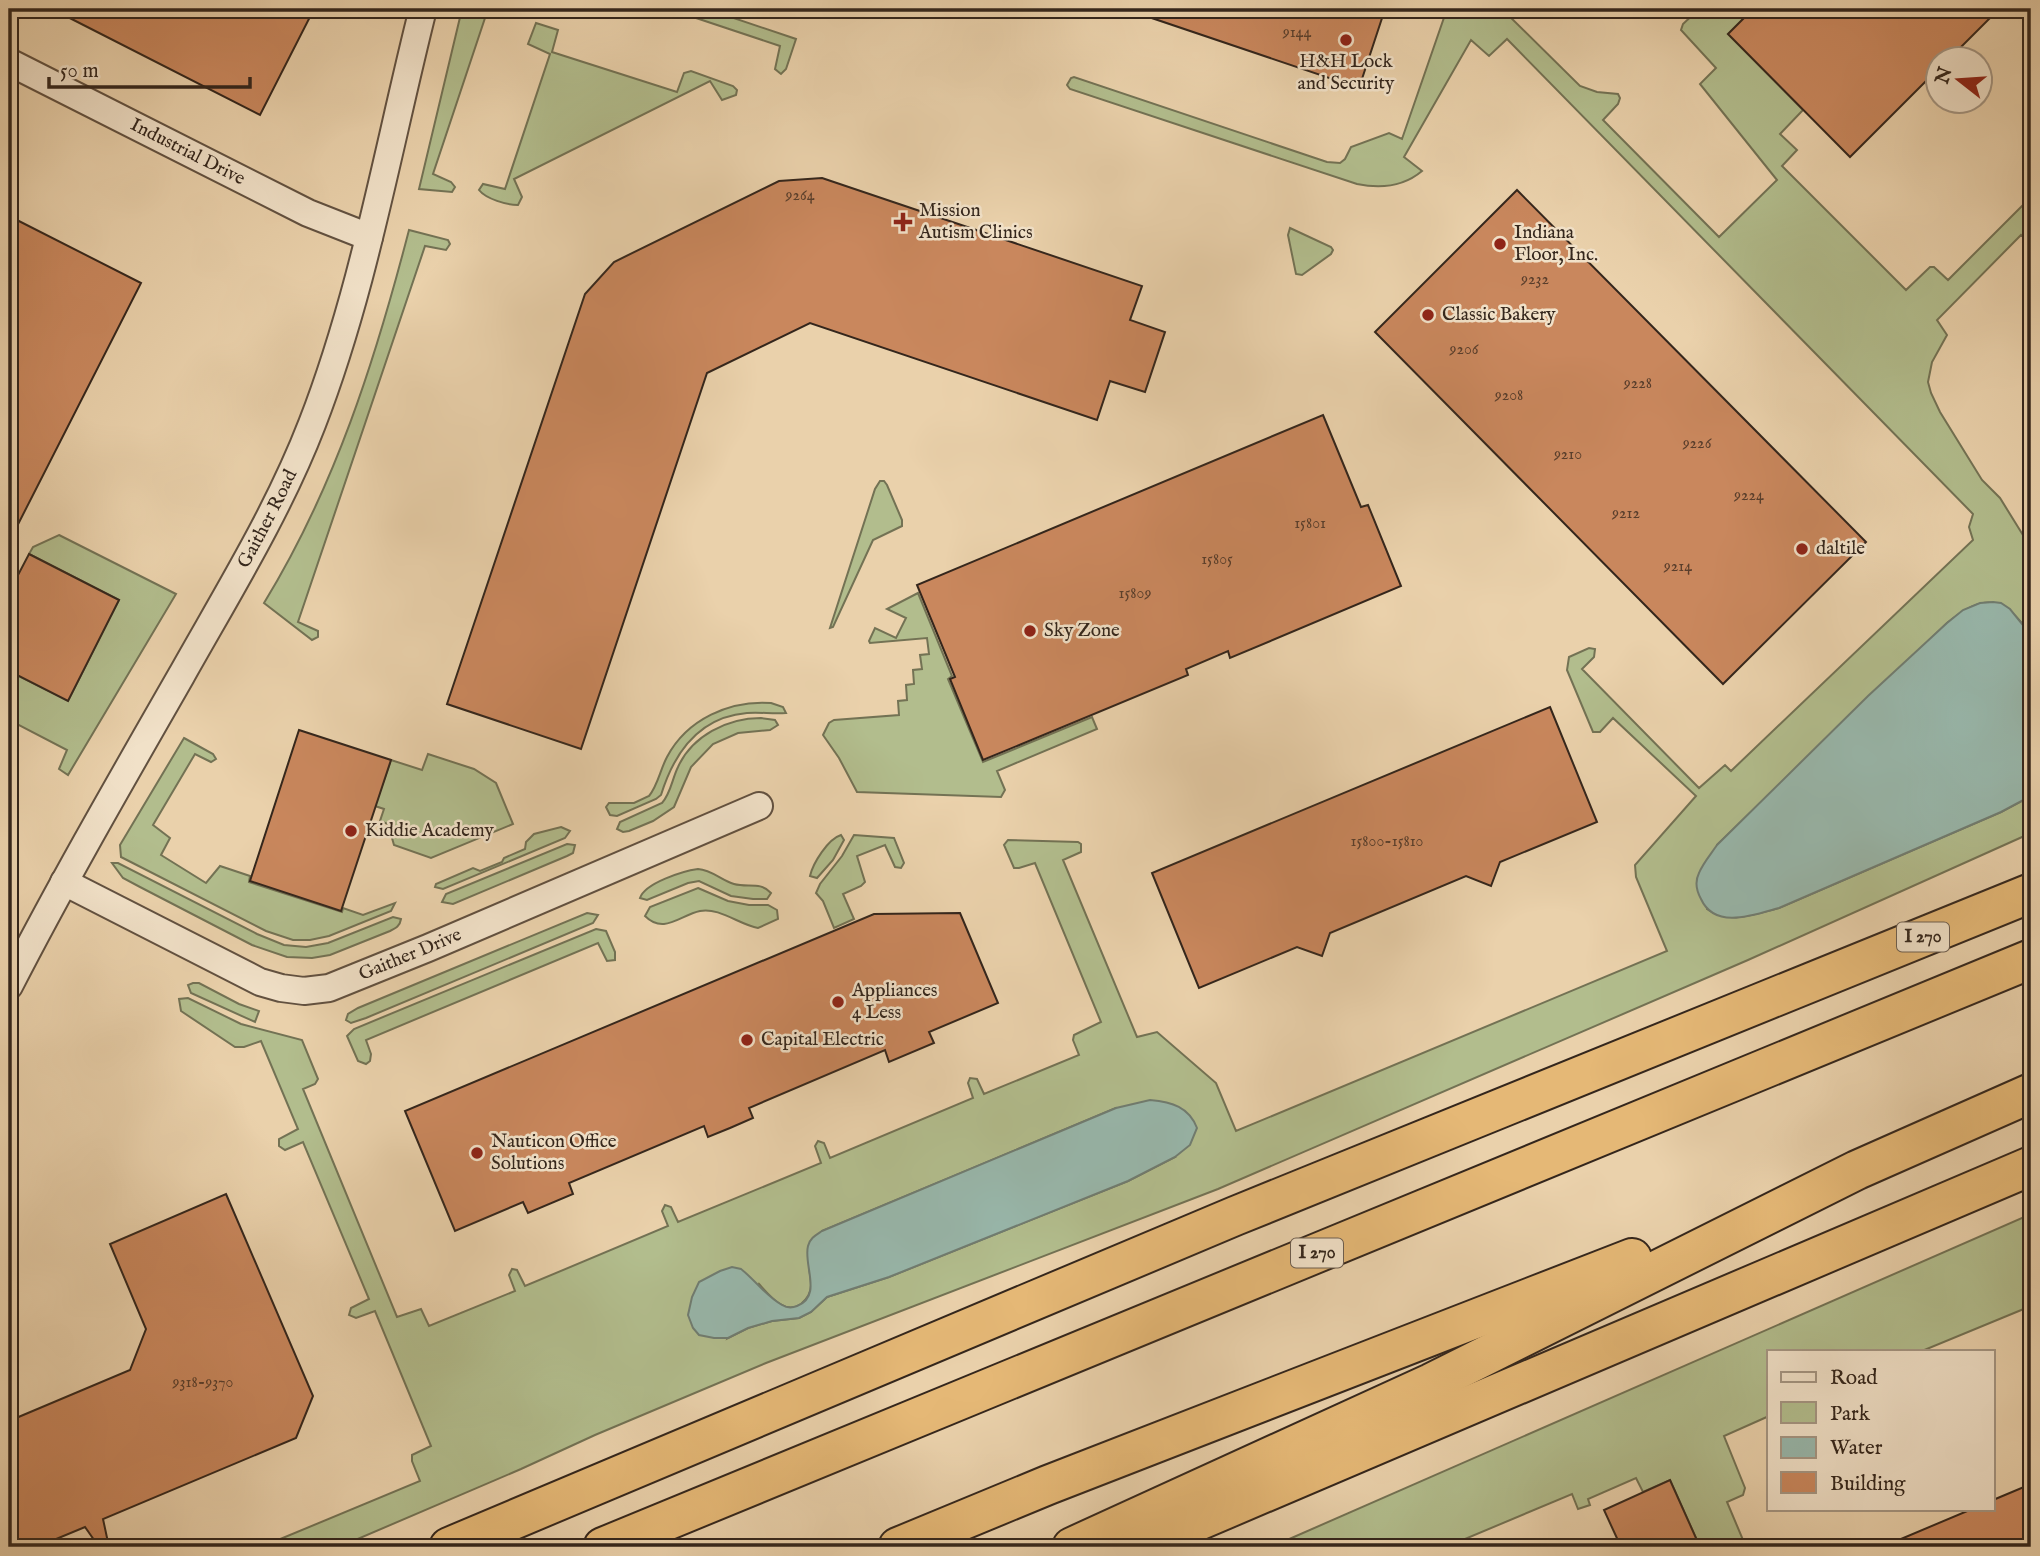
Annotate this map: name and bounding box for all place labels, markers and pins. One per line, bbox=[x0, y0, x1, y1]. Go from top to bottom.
marker: H&H Lock and Security bbox=[1338, 32, 1354, 48]
place label: H&H Lock and Security bbox=[1298, 50, 1395, 96]
place label: Mission Autism Clinics bbox=[918, 199, 1033, 245]
marker: Mission Autism Clinics bbox=[893, 212, 913, 232]
place label: Indiana Floor, Inc. bbox=[1514, 221, 1598, 267]
marker: Indiana Floor, Inc. bbox=[1492, 236, 1508, 252]
place label: Classic Bakery bbox=[1442, 303, 1556, 327]
marker: Classic Bakery bbox=[1420, 307, 1436, 323]
place label: daltile bbox=[1816, 537, 1865, 561]
marker: daltile bbox=[1794, 541, 1810, 557]
place label: Sky Zone bbox=[1044, 619, 1120, 643]
marker: Sky Zone bbox=[1022, 623, 1038, 639]
place label: Kiddie Academy bbox=[365, 819, 494, 843]
marker: Kiddie Academy bbox=[343, 823, 359, 839]
place label: Appliances 4 Less bbox=[851, 979, 938, 1025]
marker: Appliances 4 Less bbox=[830, 994, 846, 1010]
place label: Capital Electric bbox=[761, 1028, 884, 1052]
marker: Capital Electric bbox=[739, 1032, 755, 1048]
place label: Nauticon Office Solutions bbox=[491, 1130, 617, 1176]
marker: Nauticon Office Solutions bbox=[469, 1145, 485, 1161]

